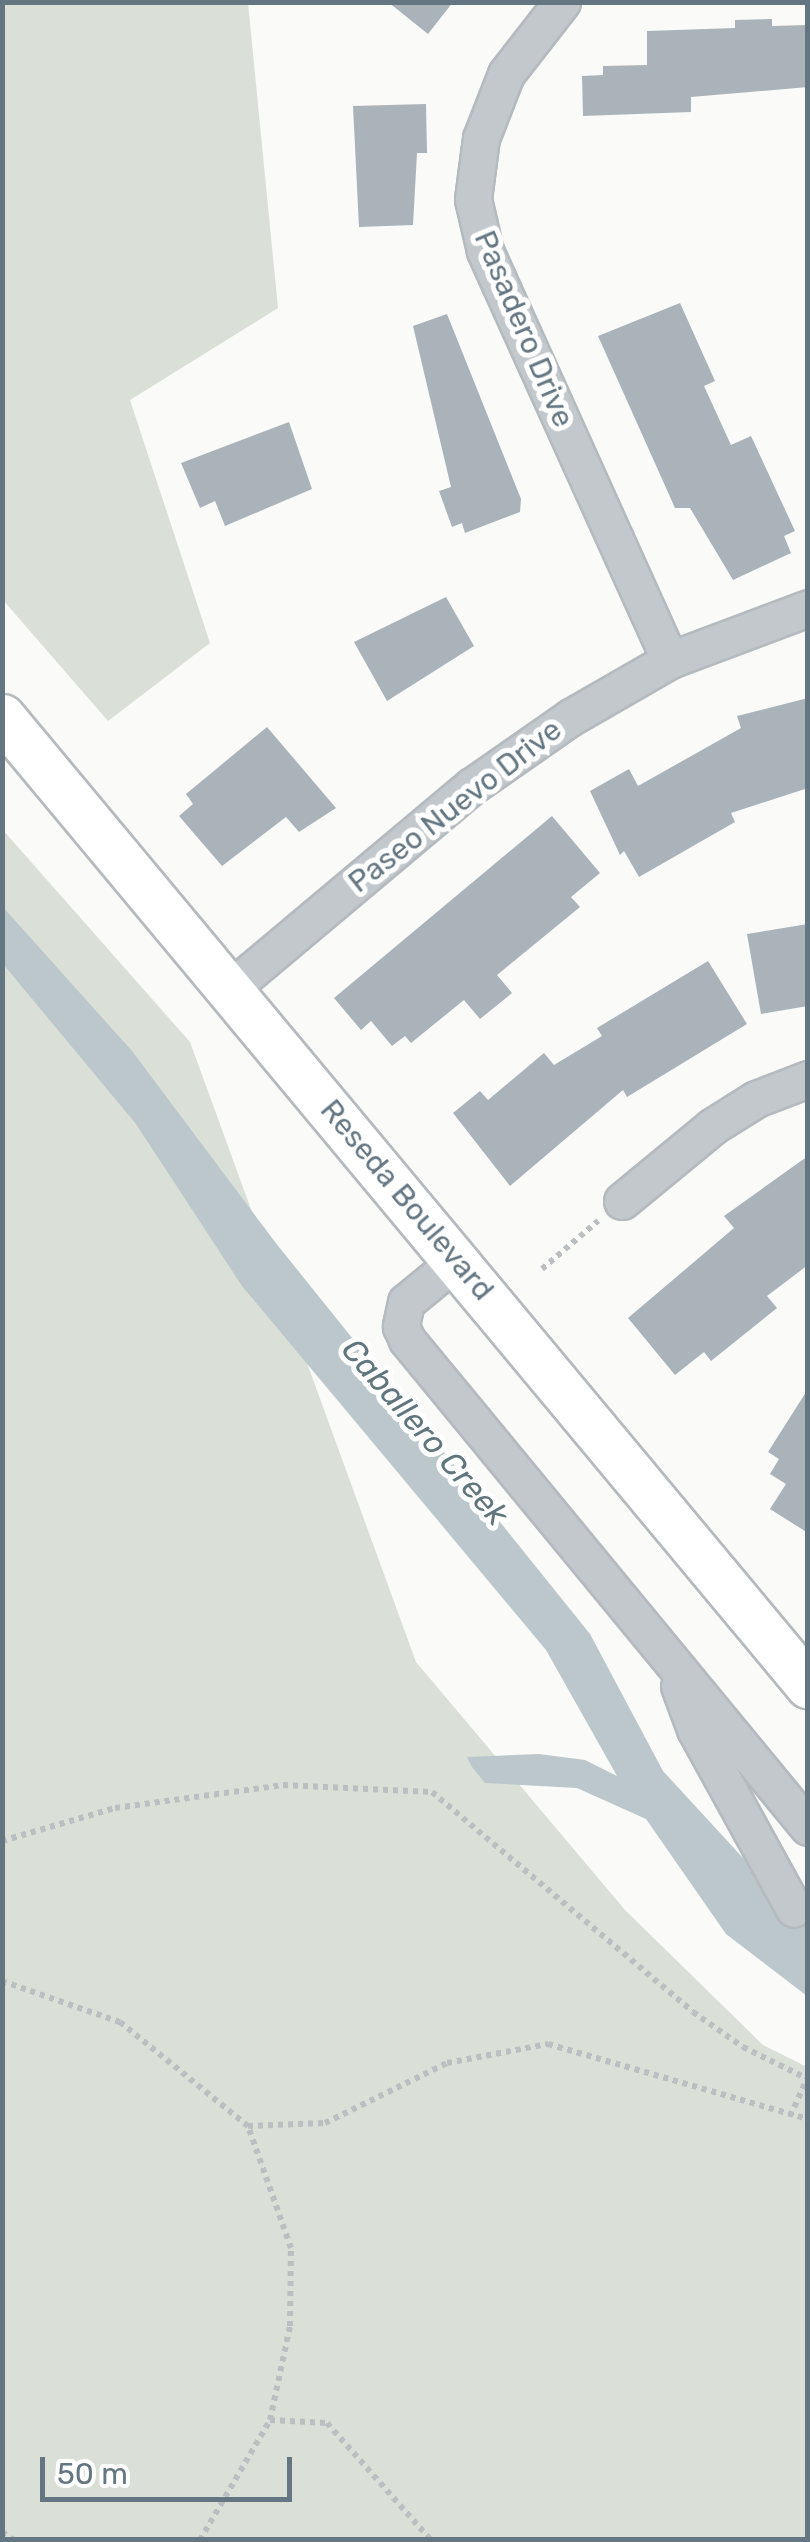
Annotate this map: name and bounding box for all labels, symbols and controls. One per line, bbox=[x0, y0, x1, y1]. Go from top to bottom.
street label: Pasadero Drive bbox=[466, 225, 582, 433]
street label: Paseo Nuevo Drive bbox=[341, 712, 569, 900]
street label: Reseda Boulevard bbox=[313, 1092, 501, 1308]
water label: Caballero Creek bbox=[333, 1331, 517, 1533]
scale bar bbox=[45, 2437, 298, 2499]
text: 50 m bbox=[57, 2456, 128, 2492]

